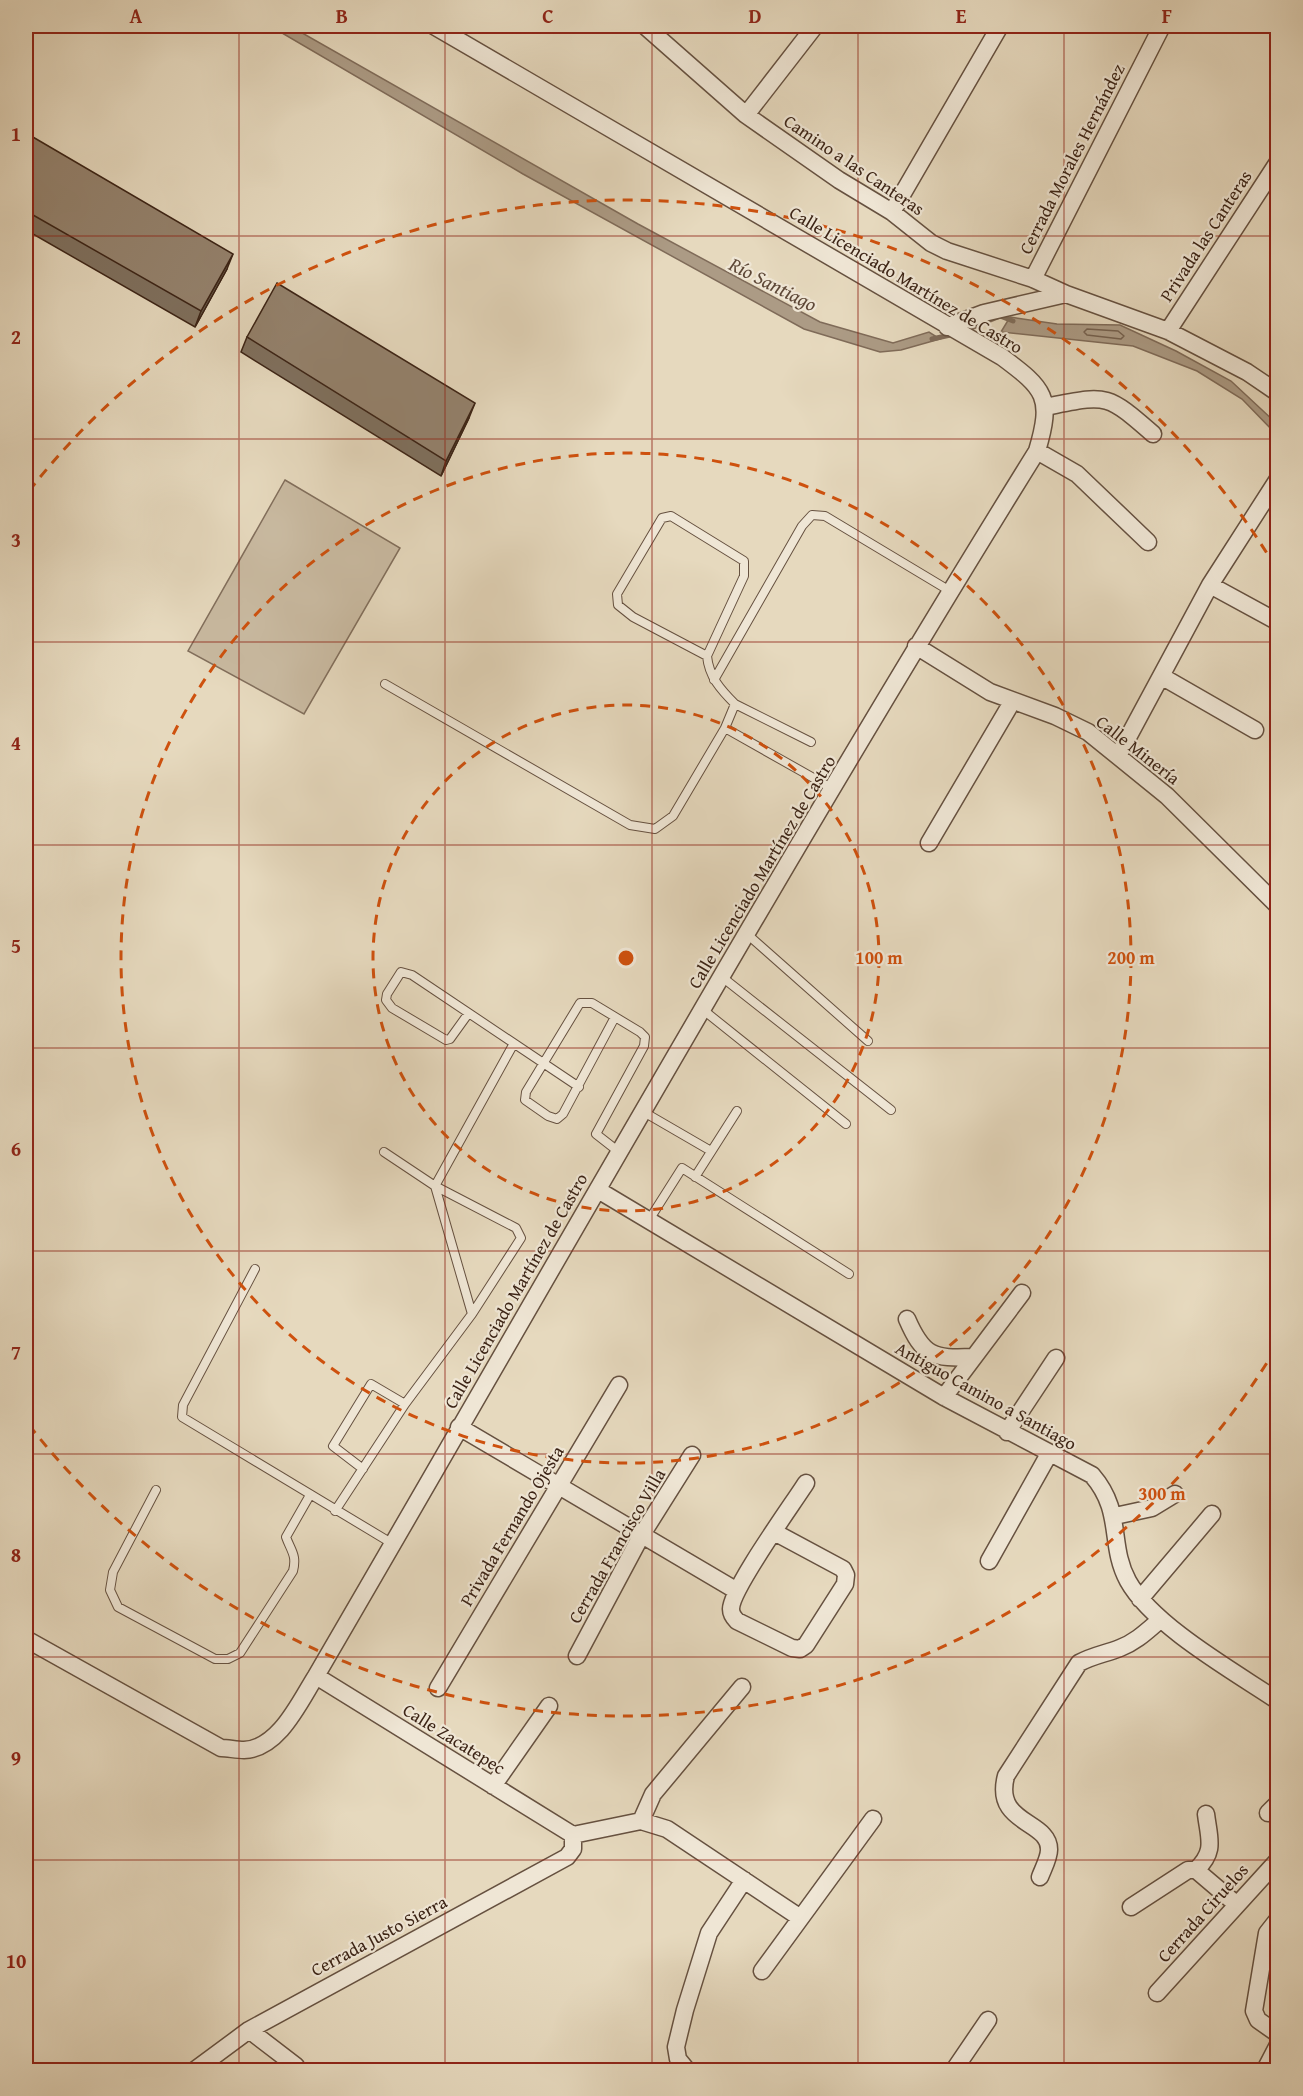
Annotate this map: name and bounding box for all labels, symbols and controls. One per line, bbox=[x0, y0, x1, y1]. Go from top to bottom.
text: A bbox=[130, 1, 143, 30]
text: B bbox=[336, 1, 348, 30]
text: C bbox=[542, 1, 554, 30]
text: D bbox=[748, 1, 762, 30]
text: E bbox=[956, 1, 967, 30]
text: F bbox=[1162, 1, 1172, 30]
street label: Cerrada Morales Hernández bbox=[1012, 59, 1131, 259]
street label: Camino a las Canteras bbox=[779, 107, 930, 222]
text: 1 bbox=[11, 119, 21, 148]
street label: Privada las Canteras bbox=[1153, 165, 1258, 307]
street label: Calle Licenciado Martínez de Castro bbox=[784, 199, 1028, 360]
water label: Río Santiago bbox=[723, 249, 823, 318]
text: 2 bbox=[11, 322, 21, 351]
text: 3 bbox=[11, 525, 21, 554]
street label: Calle Minería bbox=[1091, 708, 1186, 791]
text: 4 bbox=[11, 728, 21, 757]
street label: Calle Licenciado Martínez de Castro bbox=[681, 750, 842, 994]
text: 5 bbox=[11, 931, 21, 960]
text: 100 m bbox=[855, 944, 903, 971]
text: 200 m bbox=[1107, 944, 1155, 971]
centre of rings bbox=[616, 948, 636, 968]
text: 6 bbox=[11, 1134, 21, 1163]
street label: Calle Licenciado Martínez de Castro bbox=[437, 1168, 594, 1414]
street label: Antiguo Camino a Santiago bbox=[891, 1334, 1082, 1457]
text: 7 bbox=[11, 1337, 21, 1366]
street label: Privada Fernando Ojesta bbox=[453, 1440, 571, 1611]
street label: Cerrada Francisco Villa bbox=[561, 1463, 672, 1628]
text: 300 m bbox=[1138, 1480, 1186, 1507]
text: 8 bbox=[11, 1540, 21, 1569]
street label: Calle Zacatepec bbox=[398, 1696, 511, 1781]
text: 9 bbox=[11, 1743, 21, 1772]
street label: Cerrada Ciruelos bbox=[1151, 1857, 1255, 1968]
street label: Cerrada Justo Sierra bbox=[306, 1888, 452, 1983]
text: 10 bbox=[6, 1946, 26, 1975]

